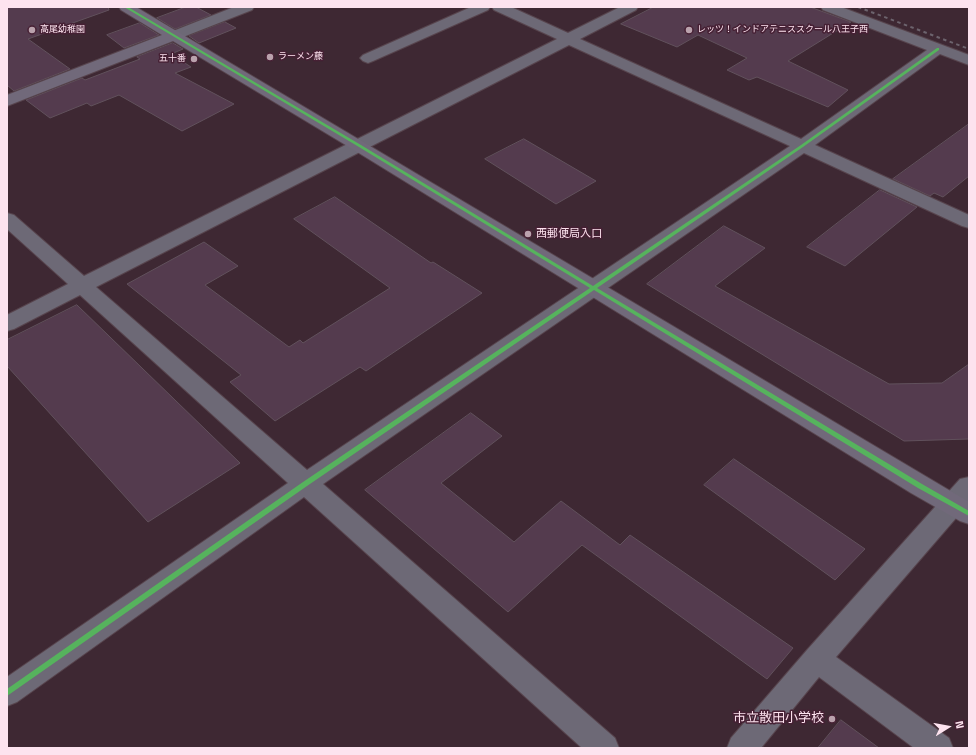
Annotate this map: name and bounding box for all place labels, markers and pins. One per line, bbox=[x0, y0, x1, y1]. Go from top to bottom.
marker: 高尾幼稚園 bbox=[27, 25, 37, 35]
place label: 高尾幼稚園 bbox=[40, 25, 85, 35]
marker: レッツ！インドアテニススクール八王子西 bbox=[684, 25, 694, 35]
place label: レッツ！インドアテニススクール八王子西 bbox=[697, 25, 868, 35]
marker: ラーメン藤 bbox=[265, 52, 275, 62]
place label: ラーメン藤 bbox=[278, 52, 323, 62]
place label: 五十番 bbox=[159, 54, 186, 64]
marker: 五十番 bbox=[189, 54, 199, 64]
place label: 西郵便局入口 bbox=[536, 227, 602, 241]
marker: 西郵便局入口 bbox=[523, 229, 533, 239]
place label: 市立散田小学校 bbox=[733, 711, 824, 727]
marker: 市立散田小学校 bbox=[827, 714, 837, 724]

